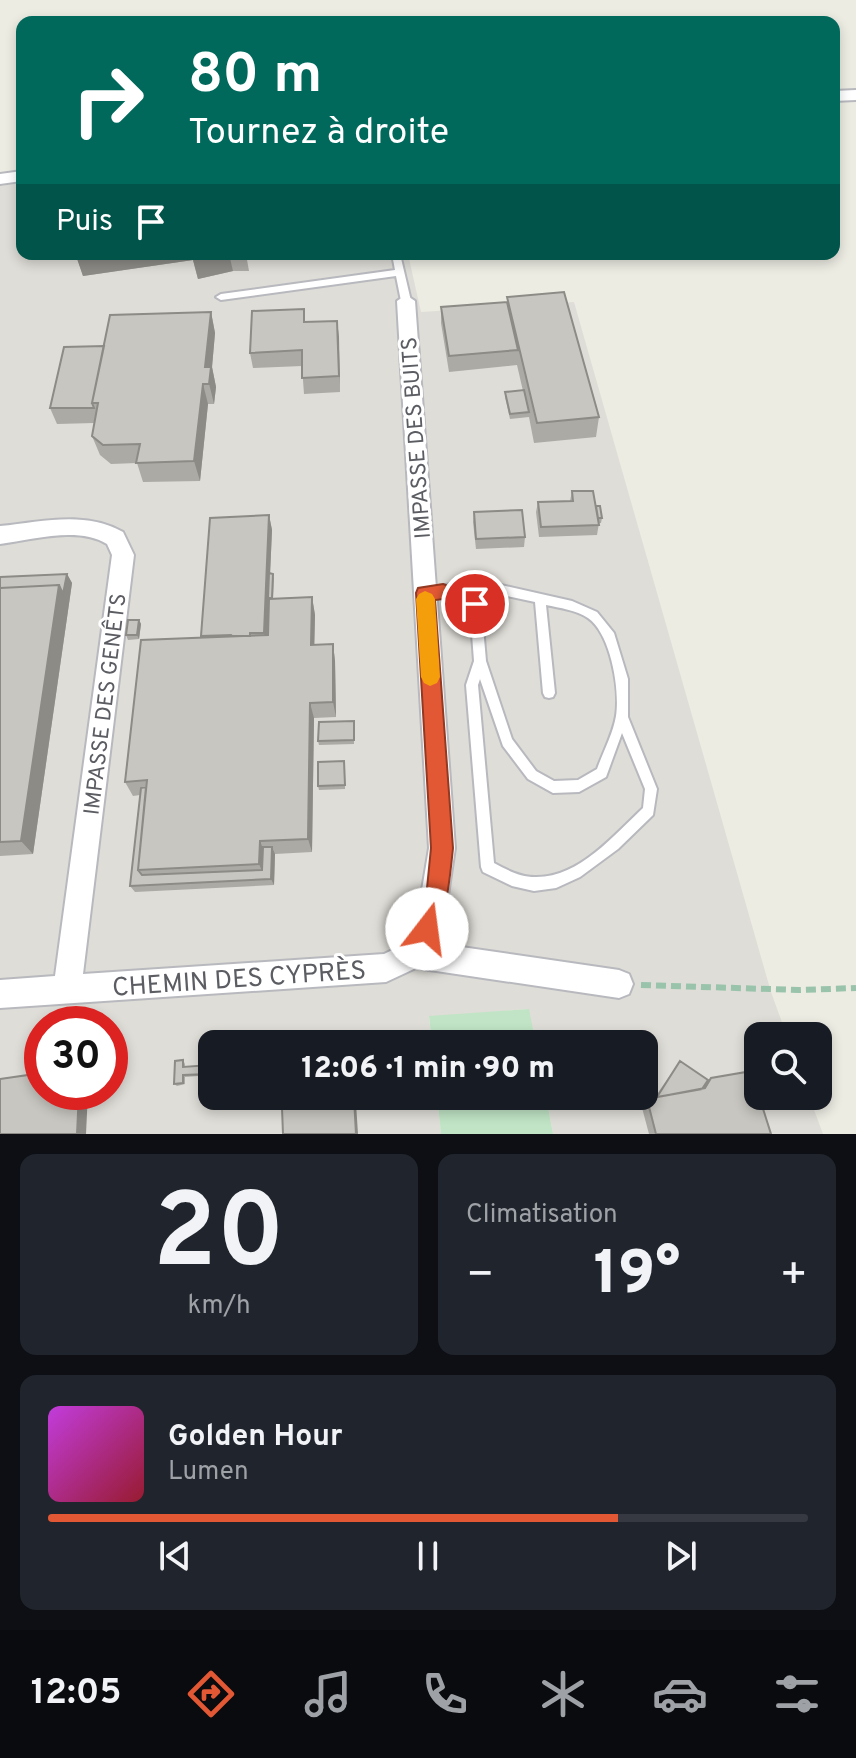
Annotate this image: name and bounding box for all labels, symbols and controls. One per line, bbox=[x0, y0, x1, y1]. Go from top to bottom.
text: 80 m bbox=[188, 42, 322, 112]
icon: right bbox=[56, 48, 160, 152]
text: Tournez à droite bbox=[188, 111, 449, 157]
icon: arrive bbox=[129, 200, 173, 244]
text: Puis bbox=[56, 204, 113, 241]
street label: IMPASSE DES BUITS bbox=[397, 336, 438, 540]
pin bbox=[441, 570, 509, 638]
icon: arrive bbox=[453, 582, 497, 626]
street label: IMPASSE DES GENÊTS bbox=[77, 592, 133, 817]
position arrow bbox=[385, 887, 469, 971]
street label: CHEMIN DES CYPRÈS bbox=[111, 953, 367, 1006]
speed limit sign: 30 bbox=[24, 1006, 128, 1110]
map controls bbox=[744, 1022, 832, 1110]
button: search bbox=[744, 1022, 832, 1110]
text: 12:06 · 1 min · 90 m bbox=[301, 1051, 555, 1088]
text: 20 bbox=[153, 1172, 285, 1304]
text: Climatisation bbox=[466, 1199, 618, 1232]
text: 19° bbox=[594, 1239, 680, 1315]
text: − bbox=[466, 1249, 494, 1305]
text: + bbox=[780, 1249, 808, 1305]
text: km/h bbox=[187, 1290, 251, 1323]
text: Golden Hour bbox=[168, 1419, 342, 1456]
text: Lumen bbox=[168, 1456, 249, 1489]
icon: previous bbox=[153, 1534, 197, 1578]
icon: pause bbox=[406, 1534, 450, 1578]
icon: next bbox=[659, 1534, 703, 1578]
icon: directions bbox=[183, 1666, 239, 1722]
icon: music bbox=[300, 1666, 356, 1722]
icon: phone bbox=[417, 1666, 473, 1722]
icon: climate bbox=[535, 1666, 591, 1722]
icon: car bbox=[652, 1666, 708, 1722]
icon: filters bbox=[769, 1666, 825, 1722]
text: 12:05 bbox=[31, 1671, 121, 1717]

